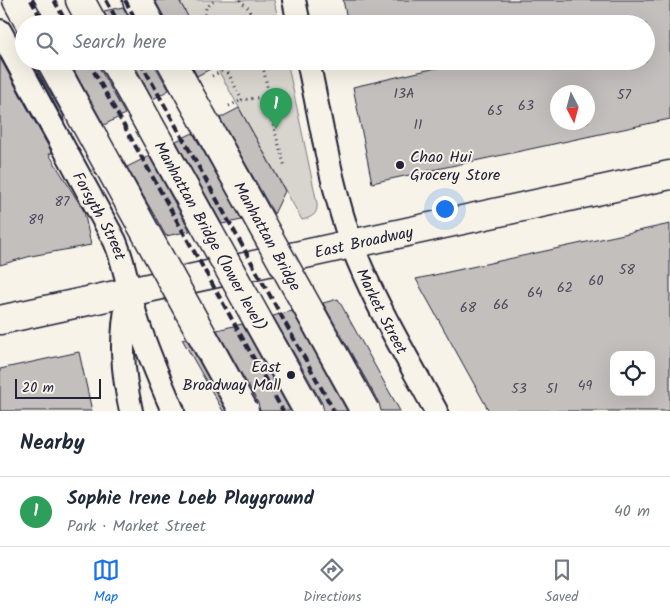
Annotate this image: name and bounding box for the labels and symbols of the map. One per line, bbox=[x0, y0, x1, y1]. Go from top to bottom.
house number: 13A bbox=[394, 83, 414, 105]
house number: 57 bbox=[617, 84, 632, 106]
north arrow bbox=[550, 85, 595, 130]
pin: 1 bbox=[260, 88, 292, 129]
house number: 63 bbox=[518, 95, 534, 117]
house number: 65 bbox=[487, 100, 504, 122]
house number: 11 bbox=[414, 114, 422, 136]
street label: Manhattan Bridge (lower level) bbox=[151, 138, 271, 334]
place label: Chao Hui Grocery Store bbox=[410, 145, 500, 188]
marker: Chao Hui Grocery Store bbox=[394, 159, 406, 171]
street label: Forsyth Street bbox=[65, 167, 132, 264]
street label: Manhattan Bridge bbox=[230, 178, 306, 294]
house number: 87 bbox=[55, 191, 70, 213]
your location bbox=[432, 196, 458, 222]
house number: 89 bbox=[28, 209, 44, 231]
street label: East Broadway bbox=[312, 220, 416, 266]
house number: 58 bbox=[619, 259, 636, 281]
street label: Market Street bbox=[349, 265, 414, 360]
house number: 60 bbox=[589, 270, 603, 292]
house number: 62 bbox=[557, 277, 573, 299]
house number: 64 bbox=[527, 282, 543, 304]
house number: 66 bbox=[493, 294, 509, 316]
house number: 68 bbox=[460, 297, 477, 319]
place label: East Broadway Mall bbox=[183, 355, 282, 398]
marker: East Broadway Mall bbox=[285, 369, 297, 381]
house number: 49 bbox=[578, 375, 592, 397]
scale bar bbox=[15, 376, 101, 399]
house number: 53 bbox=[511, 378, 527, 400]
house number: 51 bbox=[546, 378, 558, 400]

